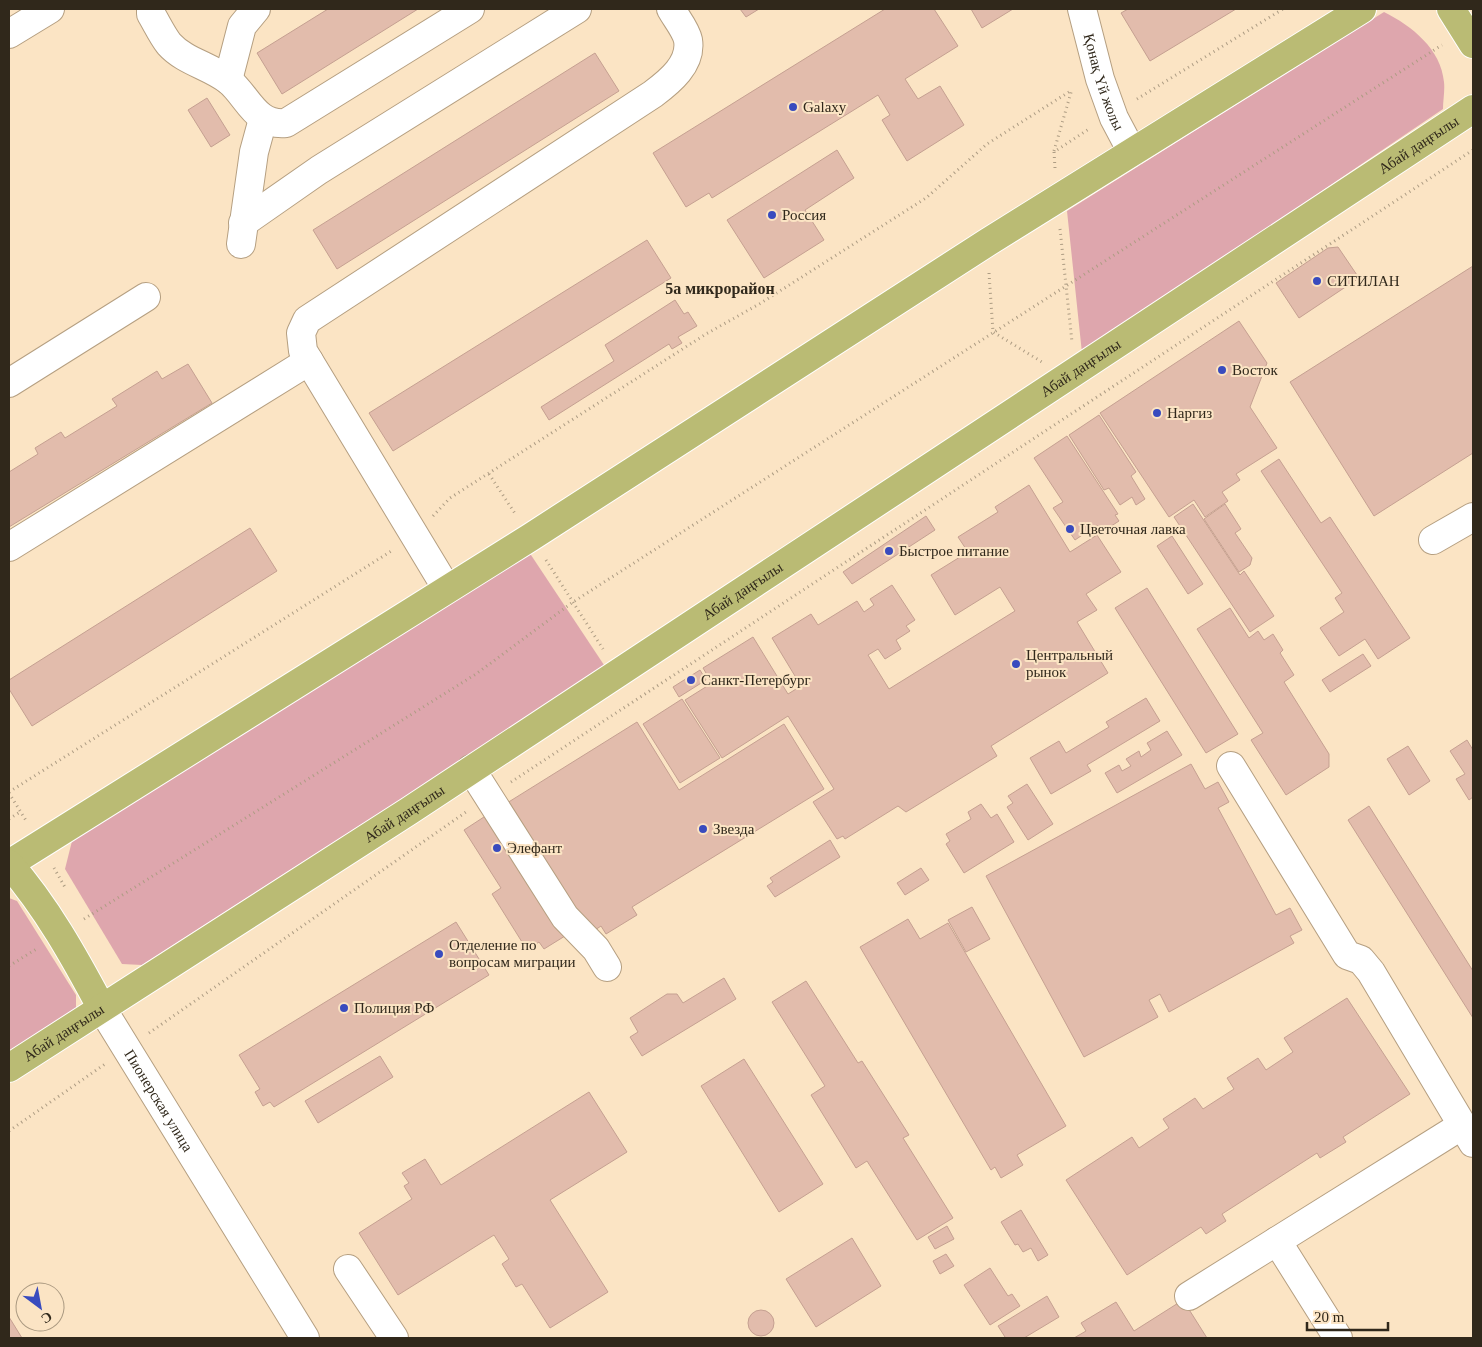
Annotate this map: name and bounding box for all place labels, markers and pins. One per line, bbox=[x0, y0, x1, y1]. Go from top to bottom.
place label: Galaxy bbox=[803, 99, 847, 115]
marker: Galaxy bbox=[787, 101, 799, 113]
place label: Россия bbox=[782, 207, 826, 223]
marker: Россия bbox=[766, 209, 778, 221]
place label: СИТИЛАН bbox=[1327, 273, 1400, 289]
marker: СИТИЛАН bbox=[1311, 275, 1323, 287]
place label: Восток bbox=[1232, 362, 1278, 378]
marker: Восток bbox=[1216, 364, 1228, 376]
place label: Наргиз bbox=[1167, 405, 1212, 421]
marker: Наргиз bbox=[1151, 407, 1163, 419]
place label: Цветочная лавка bbox=[1080, 521, 1186, 537]
marker: Цветочная лавка bbox=[1064, 523, 1076, 535]
place label: Быстрое питание bbox=[899, 543, 1009, 559]
marker: Быстрое питание bbox=[883, 545, 895, 557]
place label: Центральный рынок bbox=[1026, 647, 1113, 680]
marker: Центральный рынок bbox=[1010, 658, 1022, 670]
place label: Санкт-Петербург bbox=[701, 672, 811, 688]
marker: Санкт-Петербург bbox=[685, 674, 697, 686]
place label: Звезда bbox=[713, 821, 755, 837]
marker: Звезда bbox=[697, 823, 709, 835]
place label: Элефант bbox=[507, 840, 562, 856]
marker: Элефант bbox=[491, 842, 503, 854]
place label: Отделение по вопросам миграции bbox=[449, 937, 576, 970]
marker: Отделение по вопросам миграции bbox=[433, 948, 445, 960]
place label: Полиция РФ bbox=[354, 1000, 434, 1016]
marker: Полиция РФ bbox=[338, 1002, 350, 1014]

